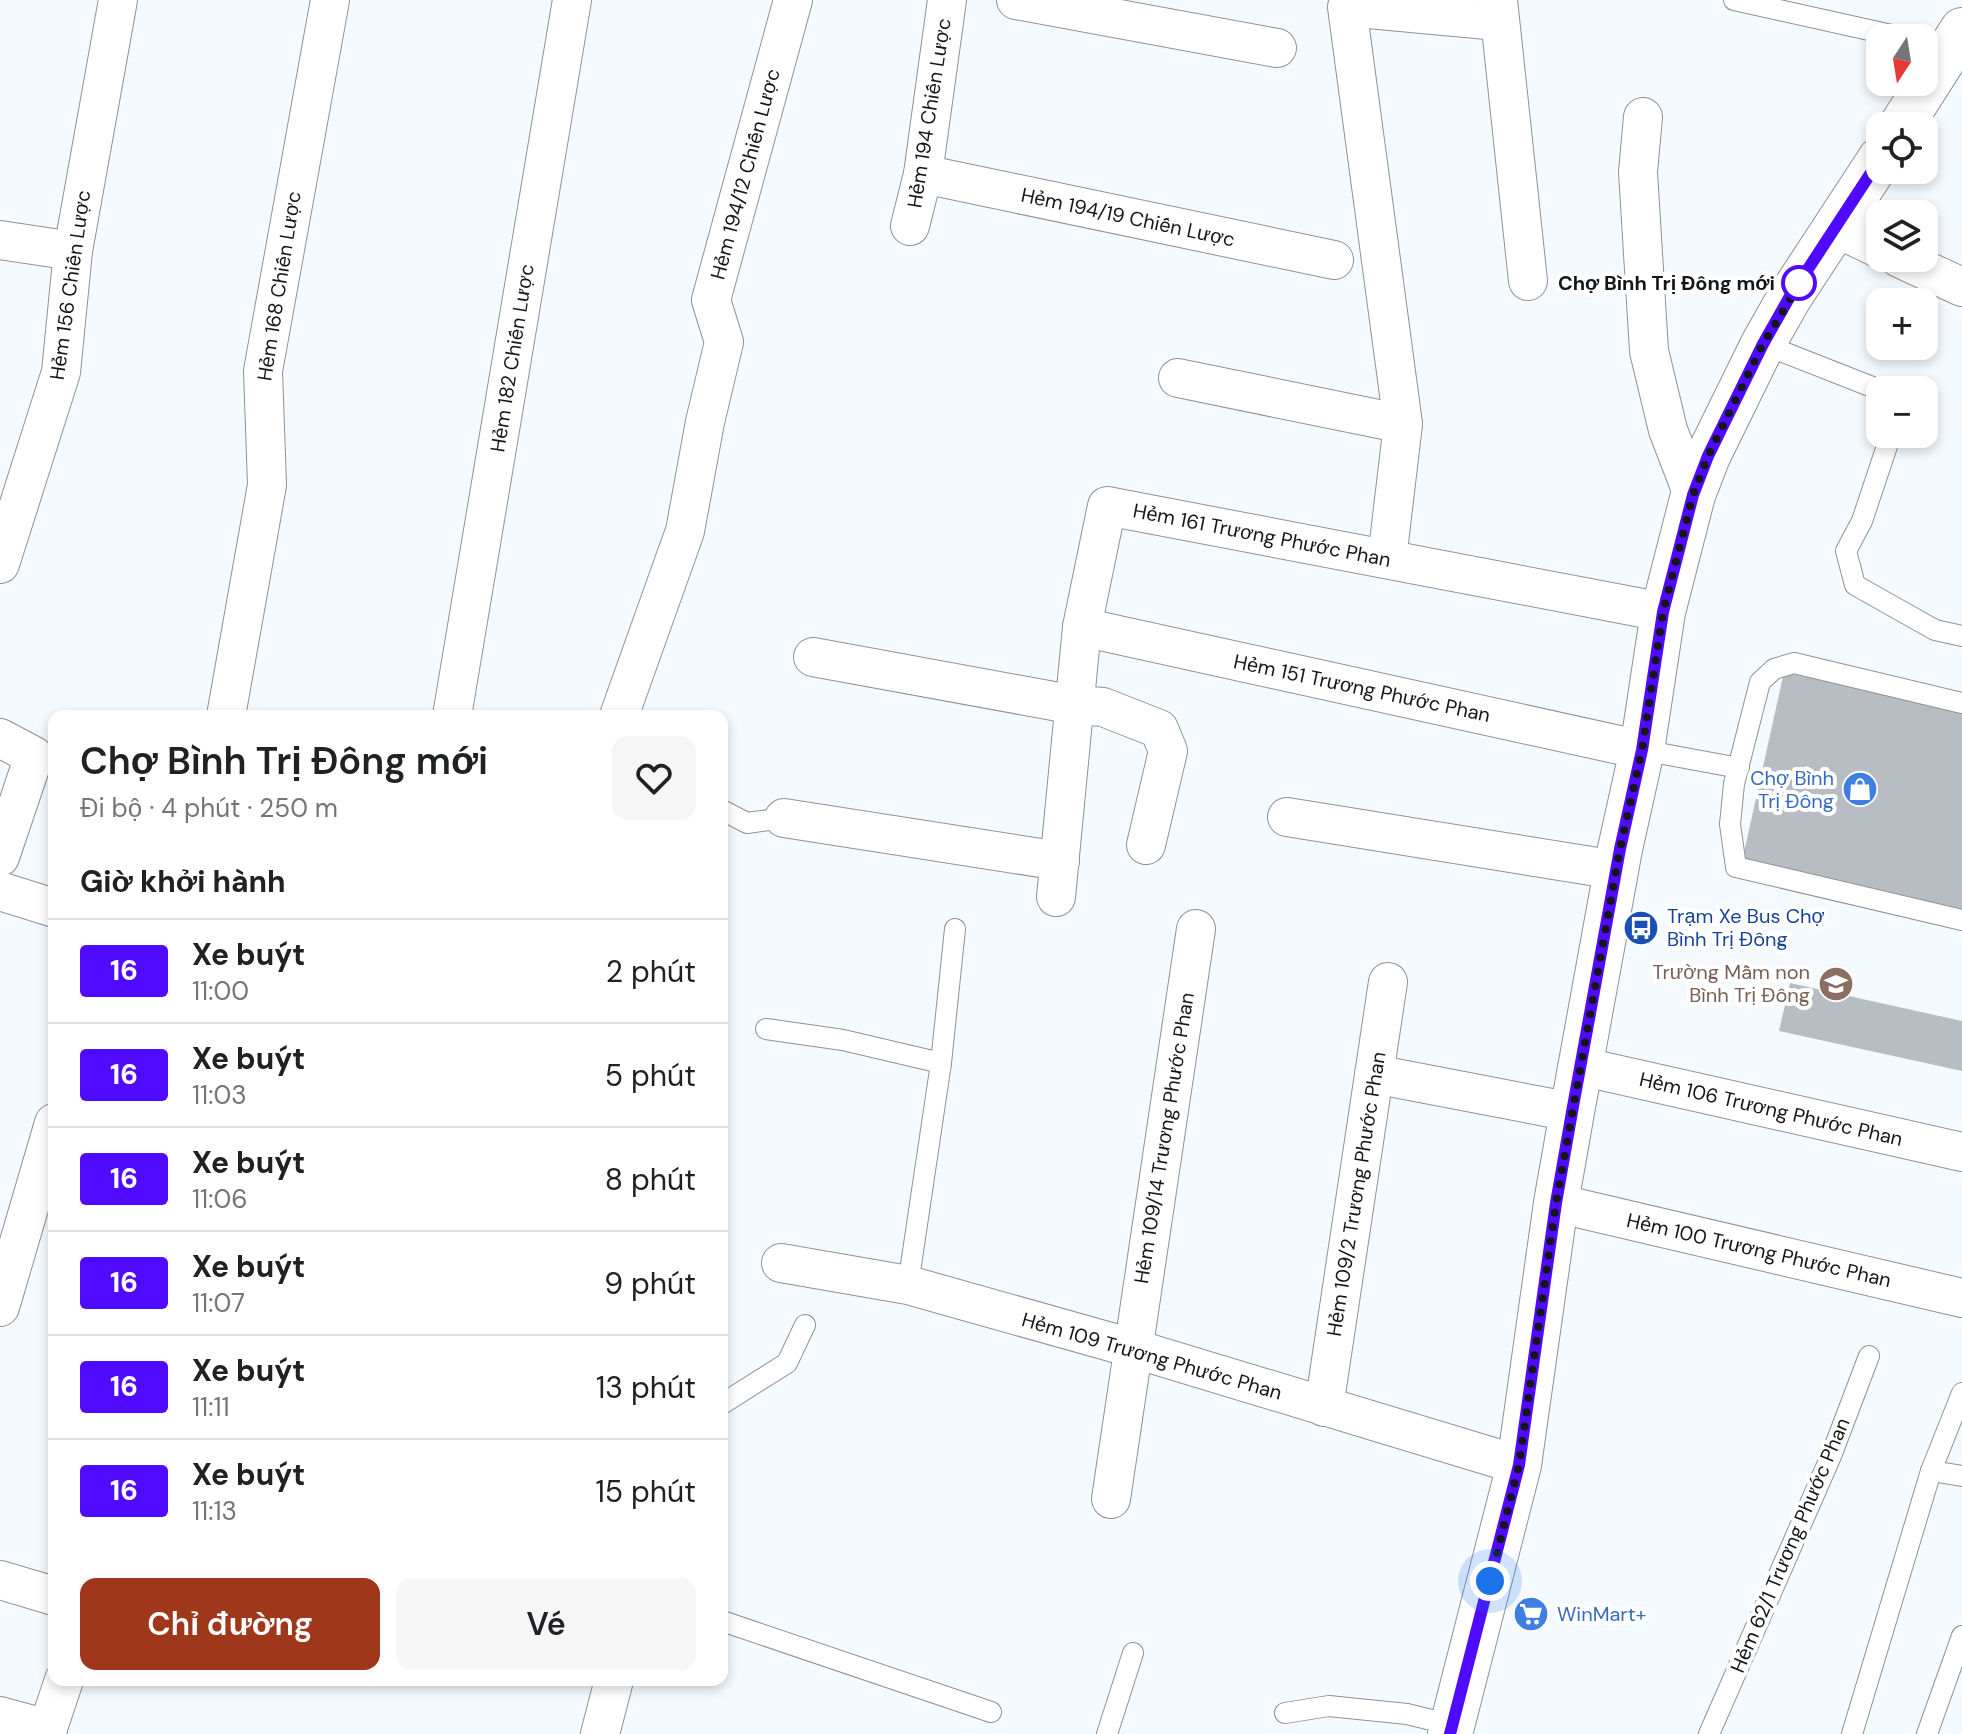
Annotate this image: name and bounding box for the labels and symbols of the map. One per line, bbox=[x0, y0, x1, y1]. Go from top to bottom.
street label: Hẻm 194 Chiến Lược bbox=[901, 16, 957, 210]
north arrow bbox=[1866, 24, 1938, 96]
street label: Hẻm 194/12 Chiến Lược bbox=[704, 66, 786, 282]
street label: Hẻm 194/19 Chiến Lược bbox=[1019, 182, 1237, 252]
street label: Hẻm 156 Chiến Lược bbox=[44, 188, 96, 382]
street label: Hẻm 168 Chiến Lược bbox=[251, 189, 307, 383]
street label: Hẻm 182 Chiến Lược bbox=[484, 262, 540, 454]
marker: Chợ Bình Trị Đông mới bbox=[1782, 266, 1816, 300]
place label: Chợ Bình Trị Đông mới bbox=[1558, 270, 1775, 296]
street label: Hẻm 161 Trương Phước Phan bbox=[1131, 497, 1393, 573]
street label: Hẻm 151 Trương Phước Phan bbox=[1231, 648, 1493, 728]
place label: Chợ Bình Trị Đông bbox=[1750, 765, 1834, 814]
shop icon: Chợ Bình Trị Đông bbox=[1841, 770, 1879, 808]
place label: Trạm Xe Bus Chợ Bình Trị Đông bbox=[1667, 903, 1825, 952]
bus stop icon: Trạm Xe Bus Chợ Bình Trị Đông bbox=[1622, 909, 1660, 947]
place label: Trường Mầm non Bình Trị Đông bbox=[1652, 959, 1810, 1008]
school or university icon: Trường Mầm non Bình Trị Đông bbox=[1817, 965, 1855, 1003]
street label: Hẻm 109/14 Trương Phước Phan bbox=[1128, 990, 1200, 1286]
street label: Hẻm 109/2 Trương Phước Phan bbox=[1321, 1050, 1391, 1338]
street label: Hẻm 106 Trương Phước Phan bbox=[1637, 1066, 1905, 1152]
street label: Hẻm 100 Trương Phước Phan bbox=[1624, 1207, 1894, 1293]
street label: Hẻm 109 Trương Phước Phan bbox=[1019, 1306, 1285, 1406]
street label: Hẻm 62/1 Trương Phước Phan bbox=[1724, 1414, 1856, 1676]
your location bbox=[1470, 1561, 1510, 1601]
supermarket icon: WinMart+ bbox=[1512, 1595, 1550, 1633]
place label: WinMart+ bbox=[1557, 1601, 1647, 1627]

